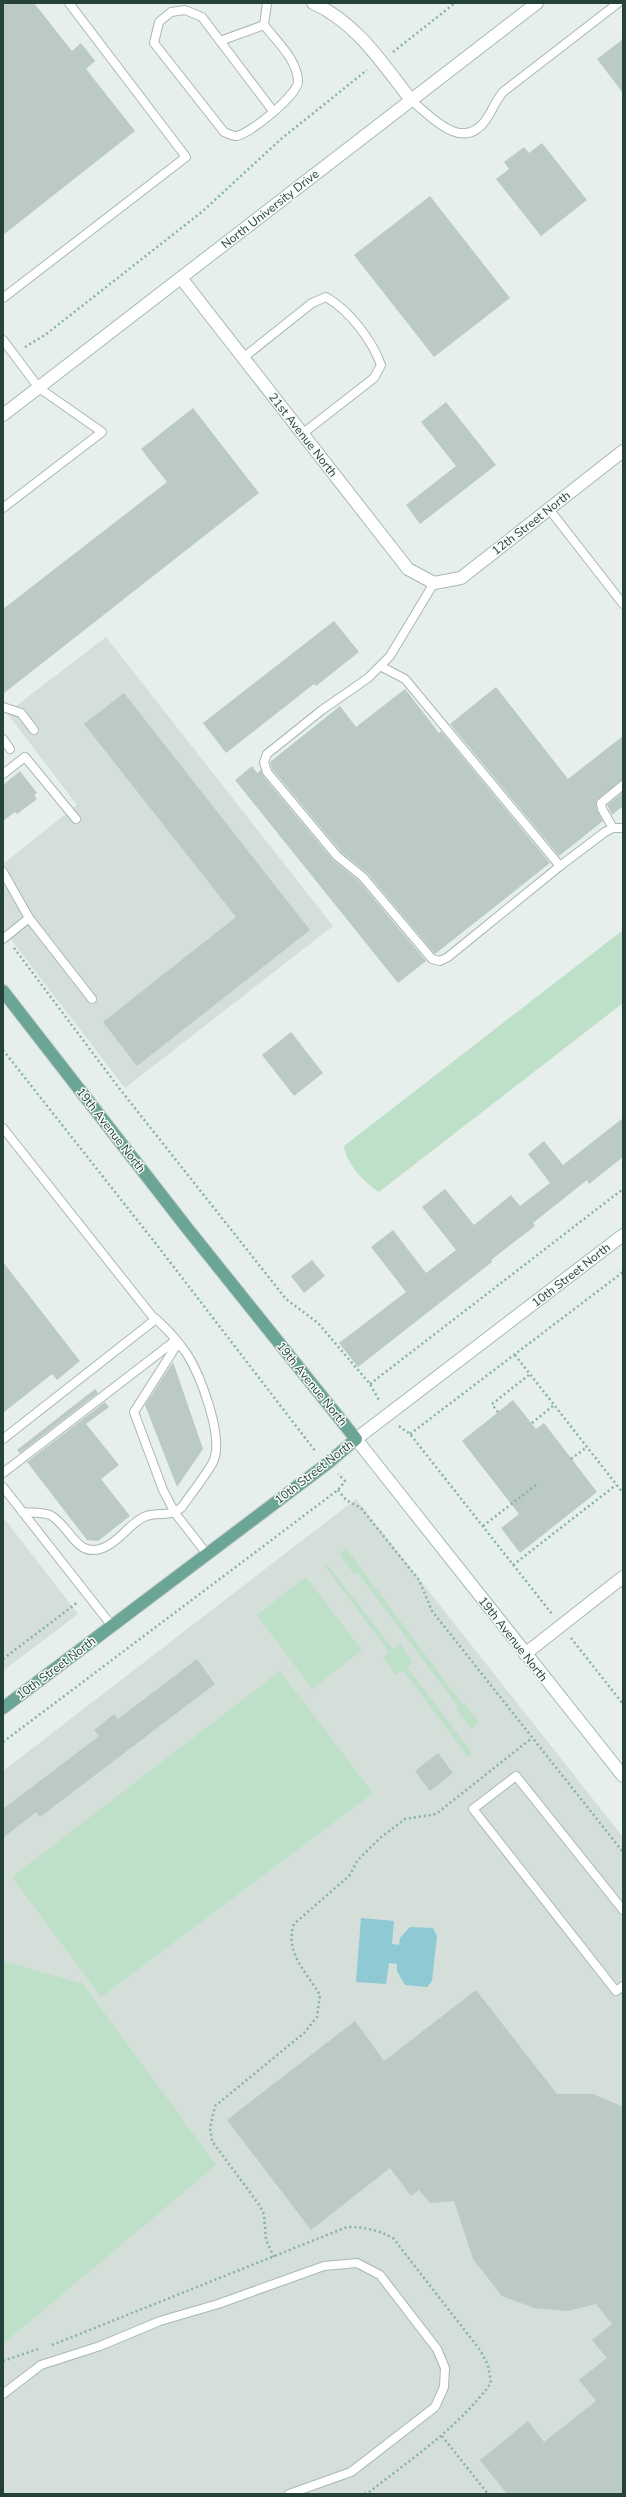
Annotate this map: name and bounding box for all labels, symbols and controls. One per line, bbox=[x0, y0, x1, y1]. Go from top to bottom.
street label: North University Drive bbox=[218, 166, 322, 252]
street label: 21st Avenue North bbox=[265, 390, 341, 480]
street label: 12th Street North bbox=[488, 487, 574, 559]
street label: 19th Avenue North bbox=[73, 1084, 149, 1176]
street label: 10th Street North bbox=[528, 1239, 614, 1311]
street label: 19th Avenue North bbox=[273, 1339, 351, 1429]
street label: 10th Street North bbox=[271, 1436, 357, 1508]
street label: 19th Avenue North bbox=[475, 1593, 551, 1685]
street label: 10th Street North bbox=[13, 1633, 99, 1703]

